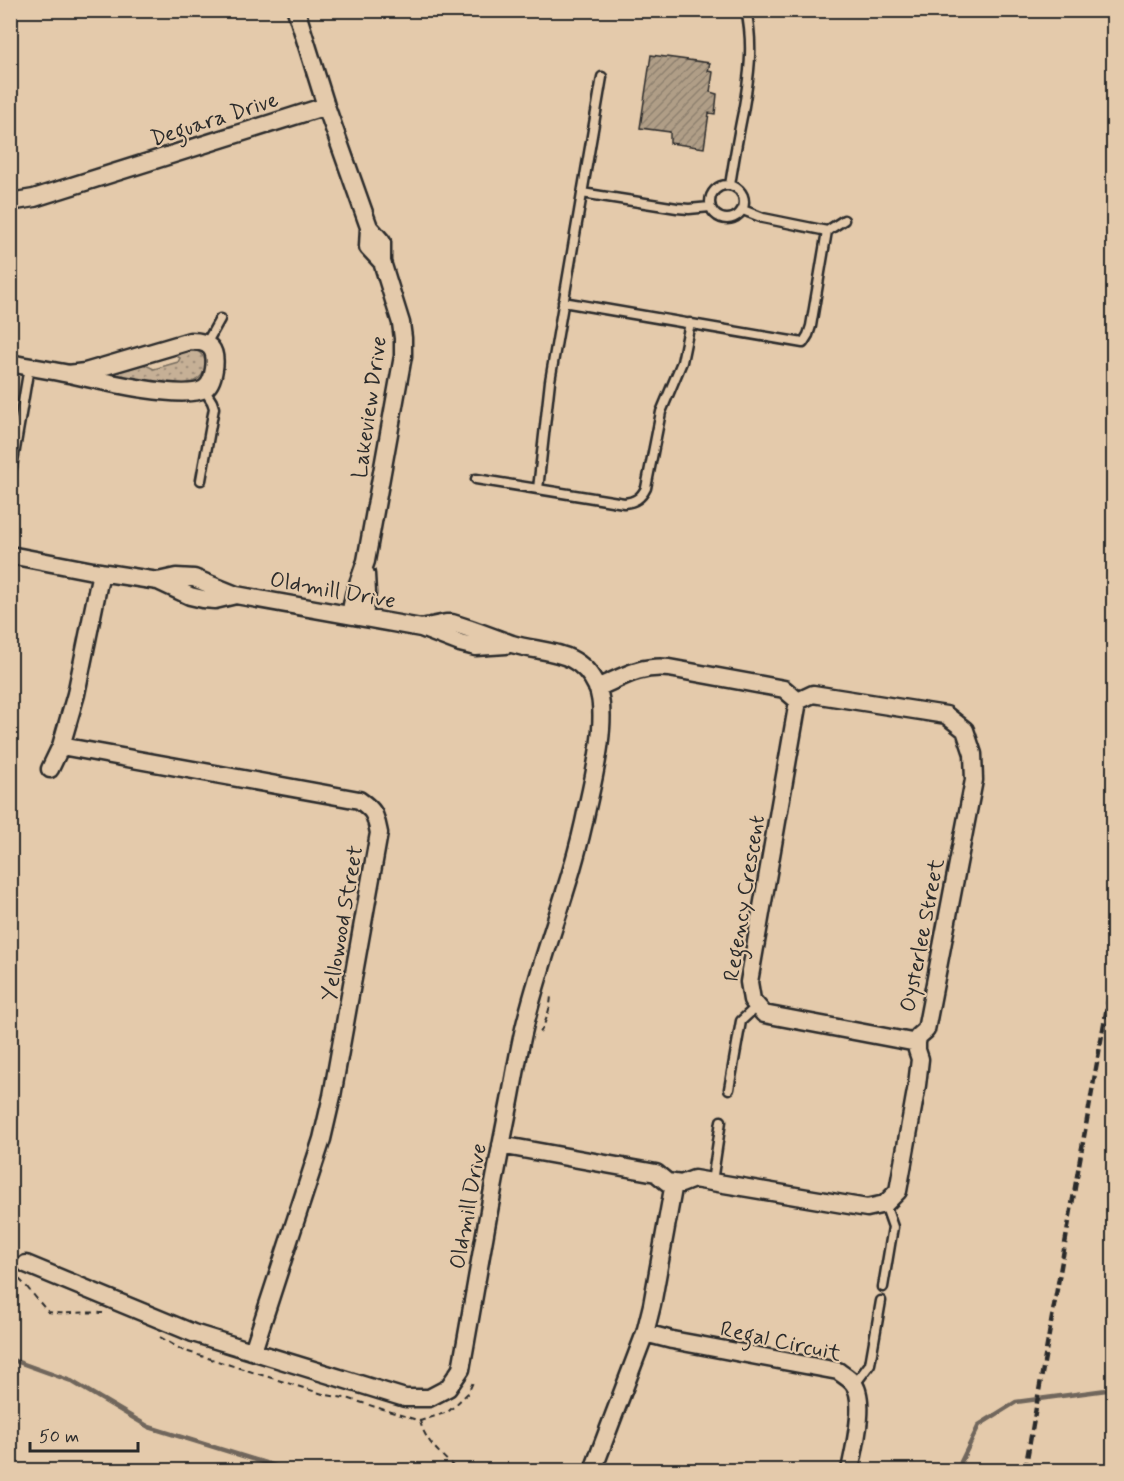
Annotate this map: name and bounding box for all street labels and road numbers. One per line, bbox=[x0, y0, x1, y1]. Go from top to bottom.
street label: Deguara Drive bbox=[147, 86, 283, 157]
street label: Lakeview Drive bbox=[346, 334, 394, 480]
street label: Oldmill Drive bbox=[268, 566, 398, 616]
street label: Regency Crescent bbox=[718, 813, 775, 984]
street label: Yellowood Street bbox=[316, 843, 370, 1003]
street label: Oysterlee Street bbox=[894, 856, 952, 1015]
street label: Oldmill Drive bbox=[444, 1141, 494, 1271]
street label: Regal Circuit bbox=[717, 1316, 844, 1371]

